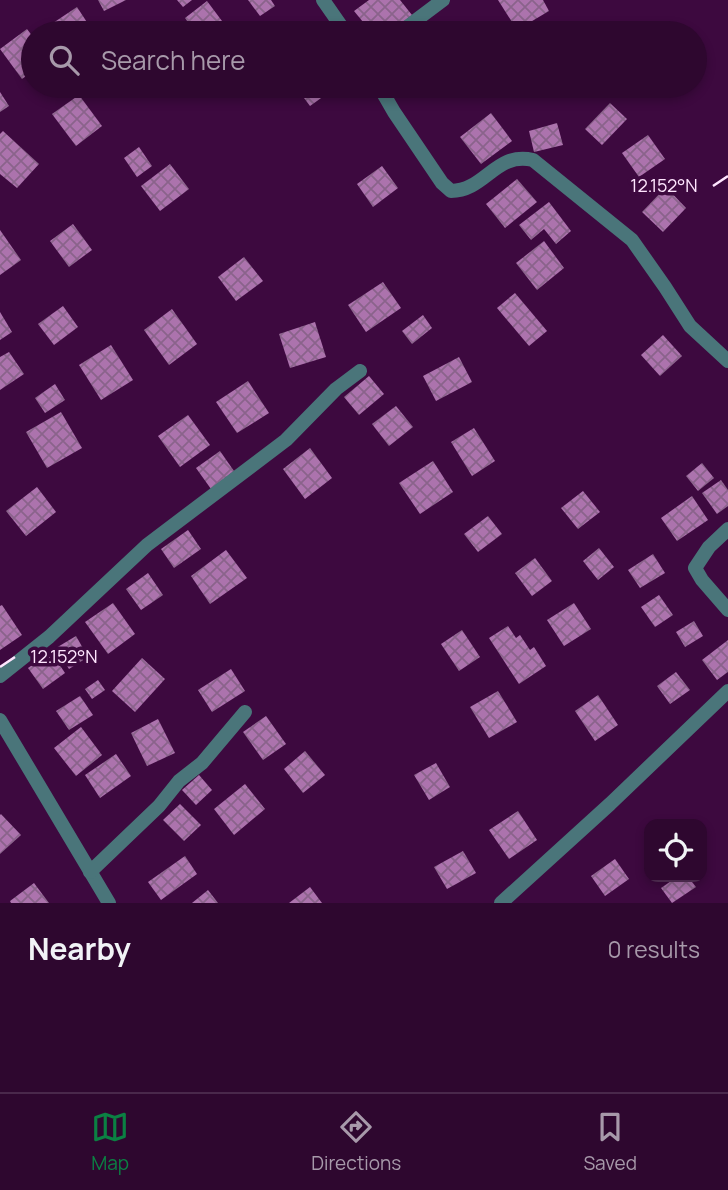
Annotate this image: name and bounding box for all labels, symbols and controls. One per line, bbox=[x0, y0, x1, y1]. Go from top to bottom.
search box bbox=[21, 21, 707, 98]
icon: search bbox=[45, 41, 83, 79]
text: Search here bbox=[101, 42, 246, 78]
text: 12.152°N bbox=[630, 173, 698, 197]
text: 12.152°N bbox=[30, 644, 98, 668]
map controls bbox=[644, 819, 707, 882]
button: locate bbox=[644, 819, 707, 882]
text: Nearby bbox=[28, 928, 131, 969]
text: 0 results bbox=[607, 933, 700, 965]
tab: Map bbox=[91, 1108, 129, 1176]
tab: Directions bbox=[311, 1108, 401, 1176]
tab: Saved bbox=[583, 1108, 637, 1176]

